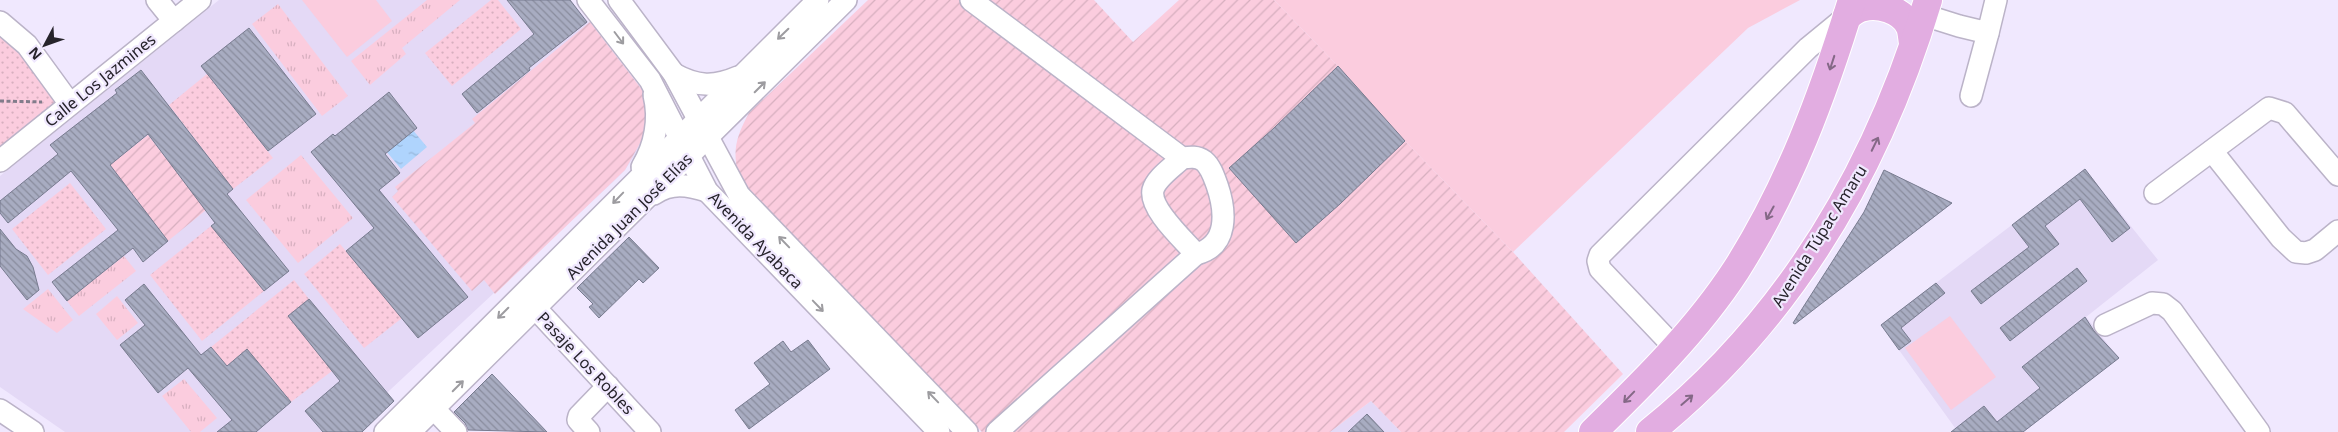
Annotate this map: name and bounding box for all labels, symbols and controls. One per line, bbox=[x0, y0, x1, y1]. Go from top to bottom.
north arrow bbox=[20, 20, 70, 70]
street label: Calle Los Jazmines bbox=[40, 28, 160, 132]
one-way arrow bbox=[777, 28, 789, 40]
one-way arrow bbox=[613, 31, 624, 44]
text: N bbox=[24, 43, 46, 64]
one-way arrow bbox=[1827, 55, 1836, 71]
one-way arrow bbox=[753, 81, 765, 93]
one-way arrow bbox=[1871, 137, 1880, 152]
street label: Avenida Juan José Elías bbox=[561, 148, 697, 284]
street label: Avenida Túpac Amaru bbox=[1766, 161, 1872, 311]
street label: Avenida Ayabaca bbox=[704, 187, 808, 293]
one-way arrow bbox=[612, 191, 624, 204]
one-way arrow bbox=[1764, 205, 1774, 220]
one-way arrow bbox=[778, 236, 790, 248]
one-way arrow bbox=[812, 300, 824, 313]
one-way arrow bbox=[497, 307, 509, 319]
street label: Pasaje Los Robles bbox=[533, 307, 639, 419]
one-way arrow bbox=[451, 380, 463, 392]
one-way arrow bbox=[1623, 390, 1635, 403]
one-way arrow bbox=[927, 391, 939, 403]
one-way arrow bbox=[1680, 394, 1693, 406]

